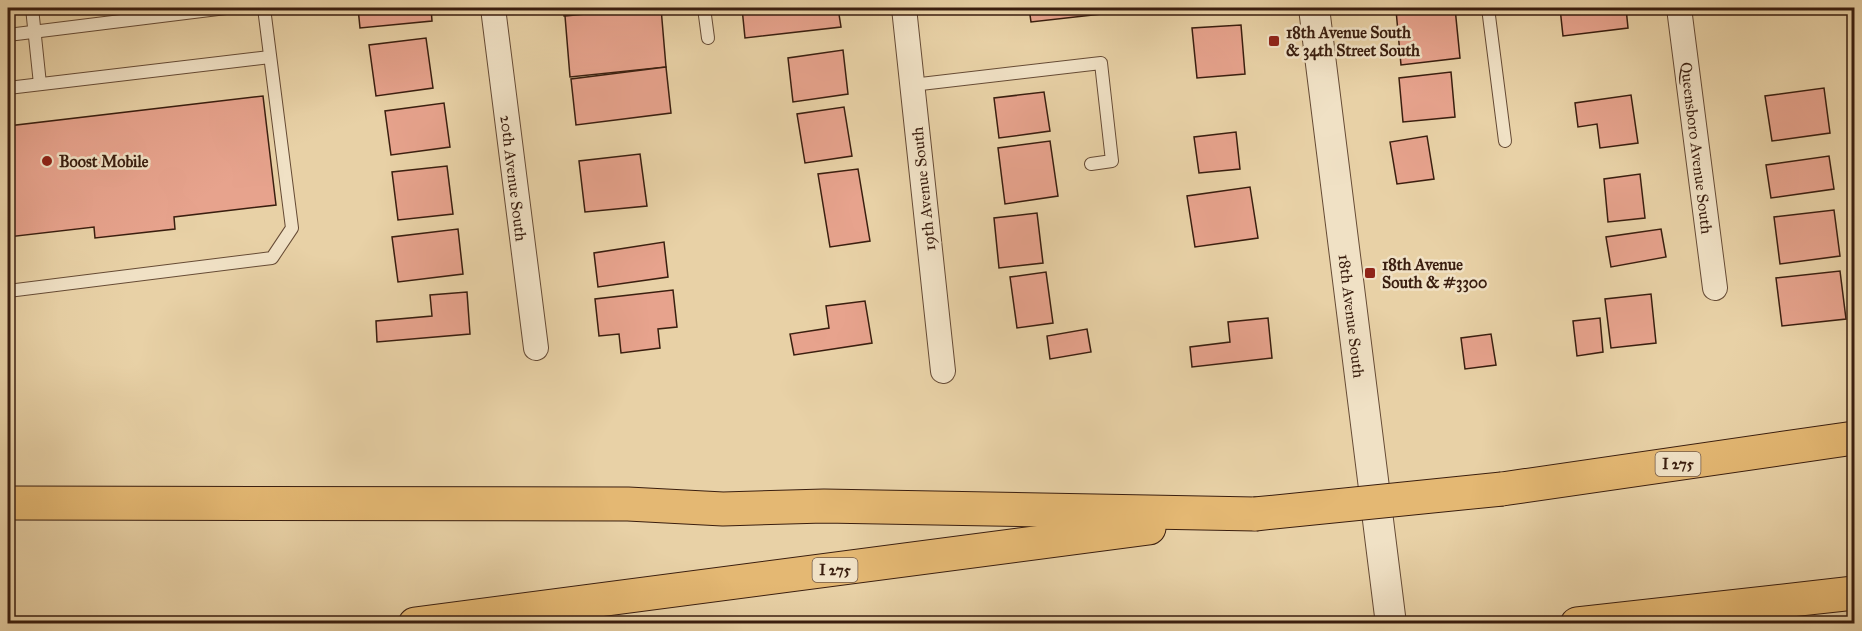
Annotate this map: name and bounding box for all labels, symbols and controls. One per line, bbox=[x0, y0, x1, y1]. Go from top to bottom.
place label: 18th Avenue South & 34th Street South bbox=[1286, 23, 1420, 61]
marker: 18th Avenue South & 34th Street South bbox=[1267, 34, 1281, 48]
street label: Queensboro Avenue South bbox=[1677, 61, 1716, 235]
street label: 20th Avenue South bbox=[496, 114, 531, 242]
street label: 19th Avenue South bbox=[908, 126, 939, 252]
place label: Boost Mobile bbox=[59, 152, 149, 171]
marker: Boost Mobile bbox=[40, 154, 54, 168]
street label: 18th Avenue South bbox=[1334, 253, 1369, 379]
place label: 18th Avenue South & #3300 bbox=[1382, 255, 1487, 293]
marker: 18th Avenue South & #3300 bbox=[1363, 266, 1377, 280]
road number: I 275 bbox=[1656, 452, 1700, 476]
road number: I 275 bbox=[812, 558, 858, 582]

